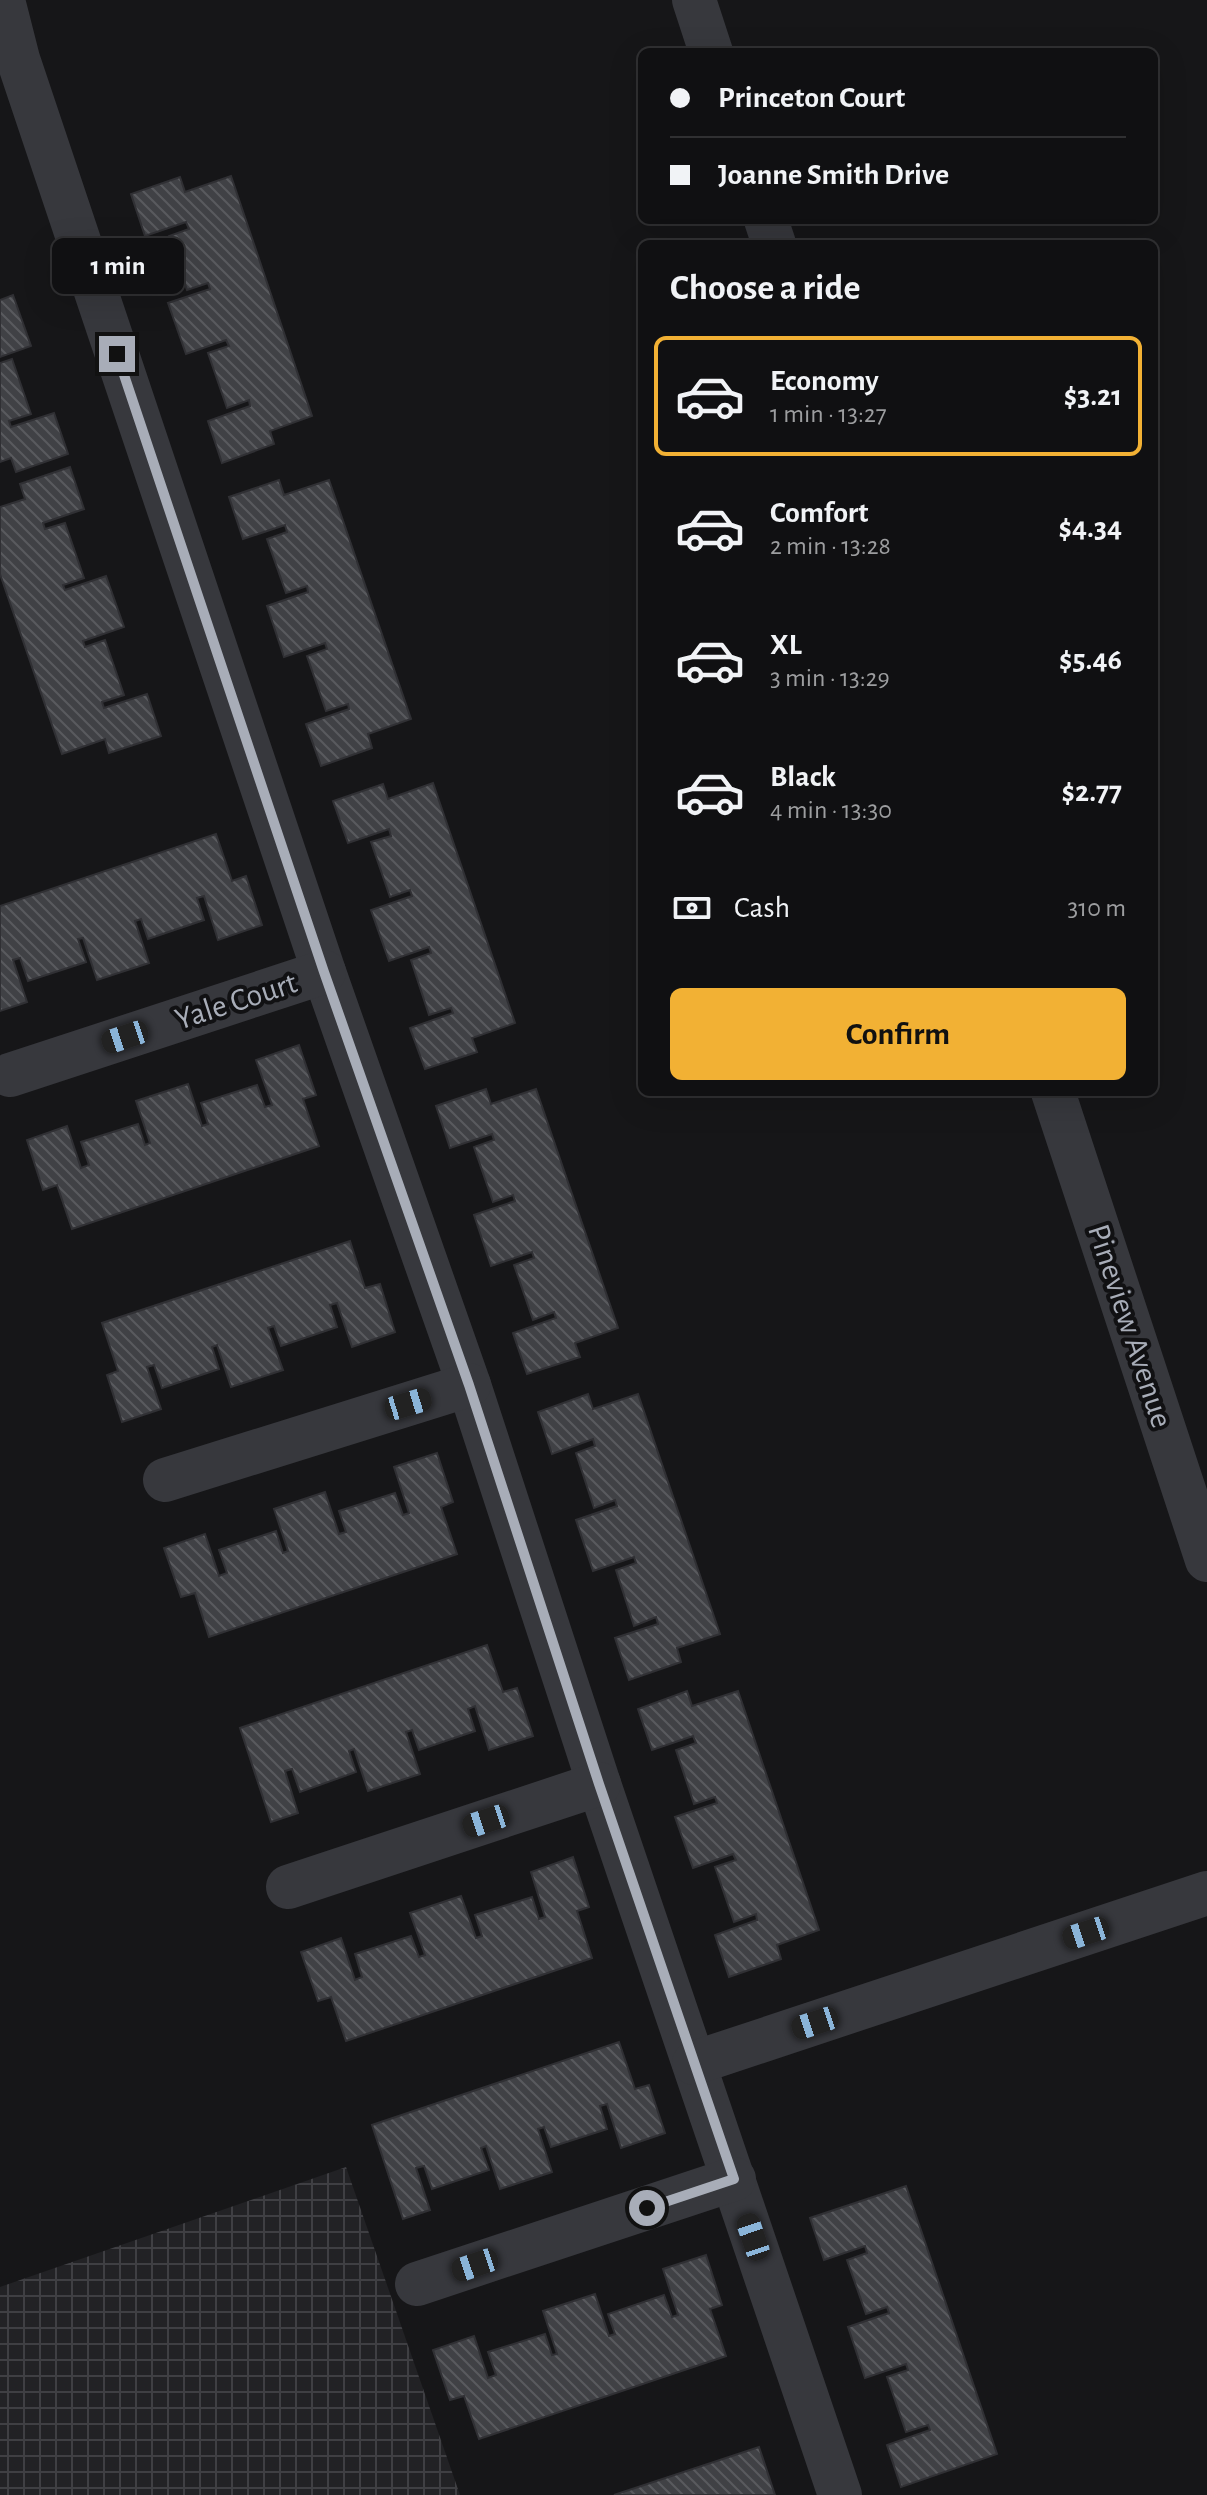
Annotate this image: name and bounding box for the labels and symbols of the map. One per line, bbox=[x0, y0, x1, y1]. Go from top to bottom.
callout: 1 min bbox=[51, 238, 183, 294]
route end bbox=[99, 336, 135, 372]
street label: Yale Court bbox=[171, 966, 301, 1036]
car bbox=[98, 1018, 152, 1056]
street label: Pineview Avenue bbox=[1082, 1220, 1178, 1432]
car bbox=[382, 1386, 434, 1422]
car bbox=[459, 1802, 513, 1840]
car bbox=[1059, 1914, 1113, 1952]
car bbox=[788, 2004, 842, 2042]
route start bbox=[629, 2190, 665, 2226]
car bbox=[734, 2210, 772, 2264]
car bbox=[448, 2246, 502, 2284]

